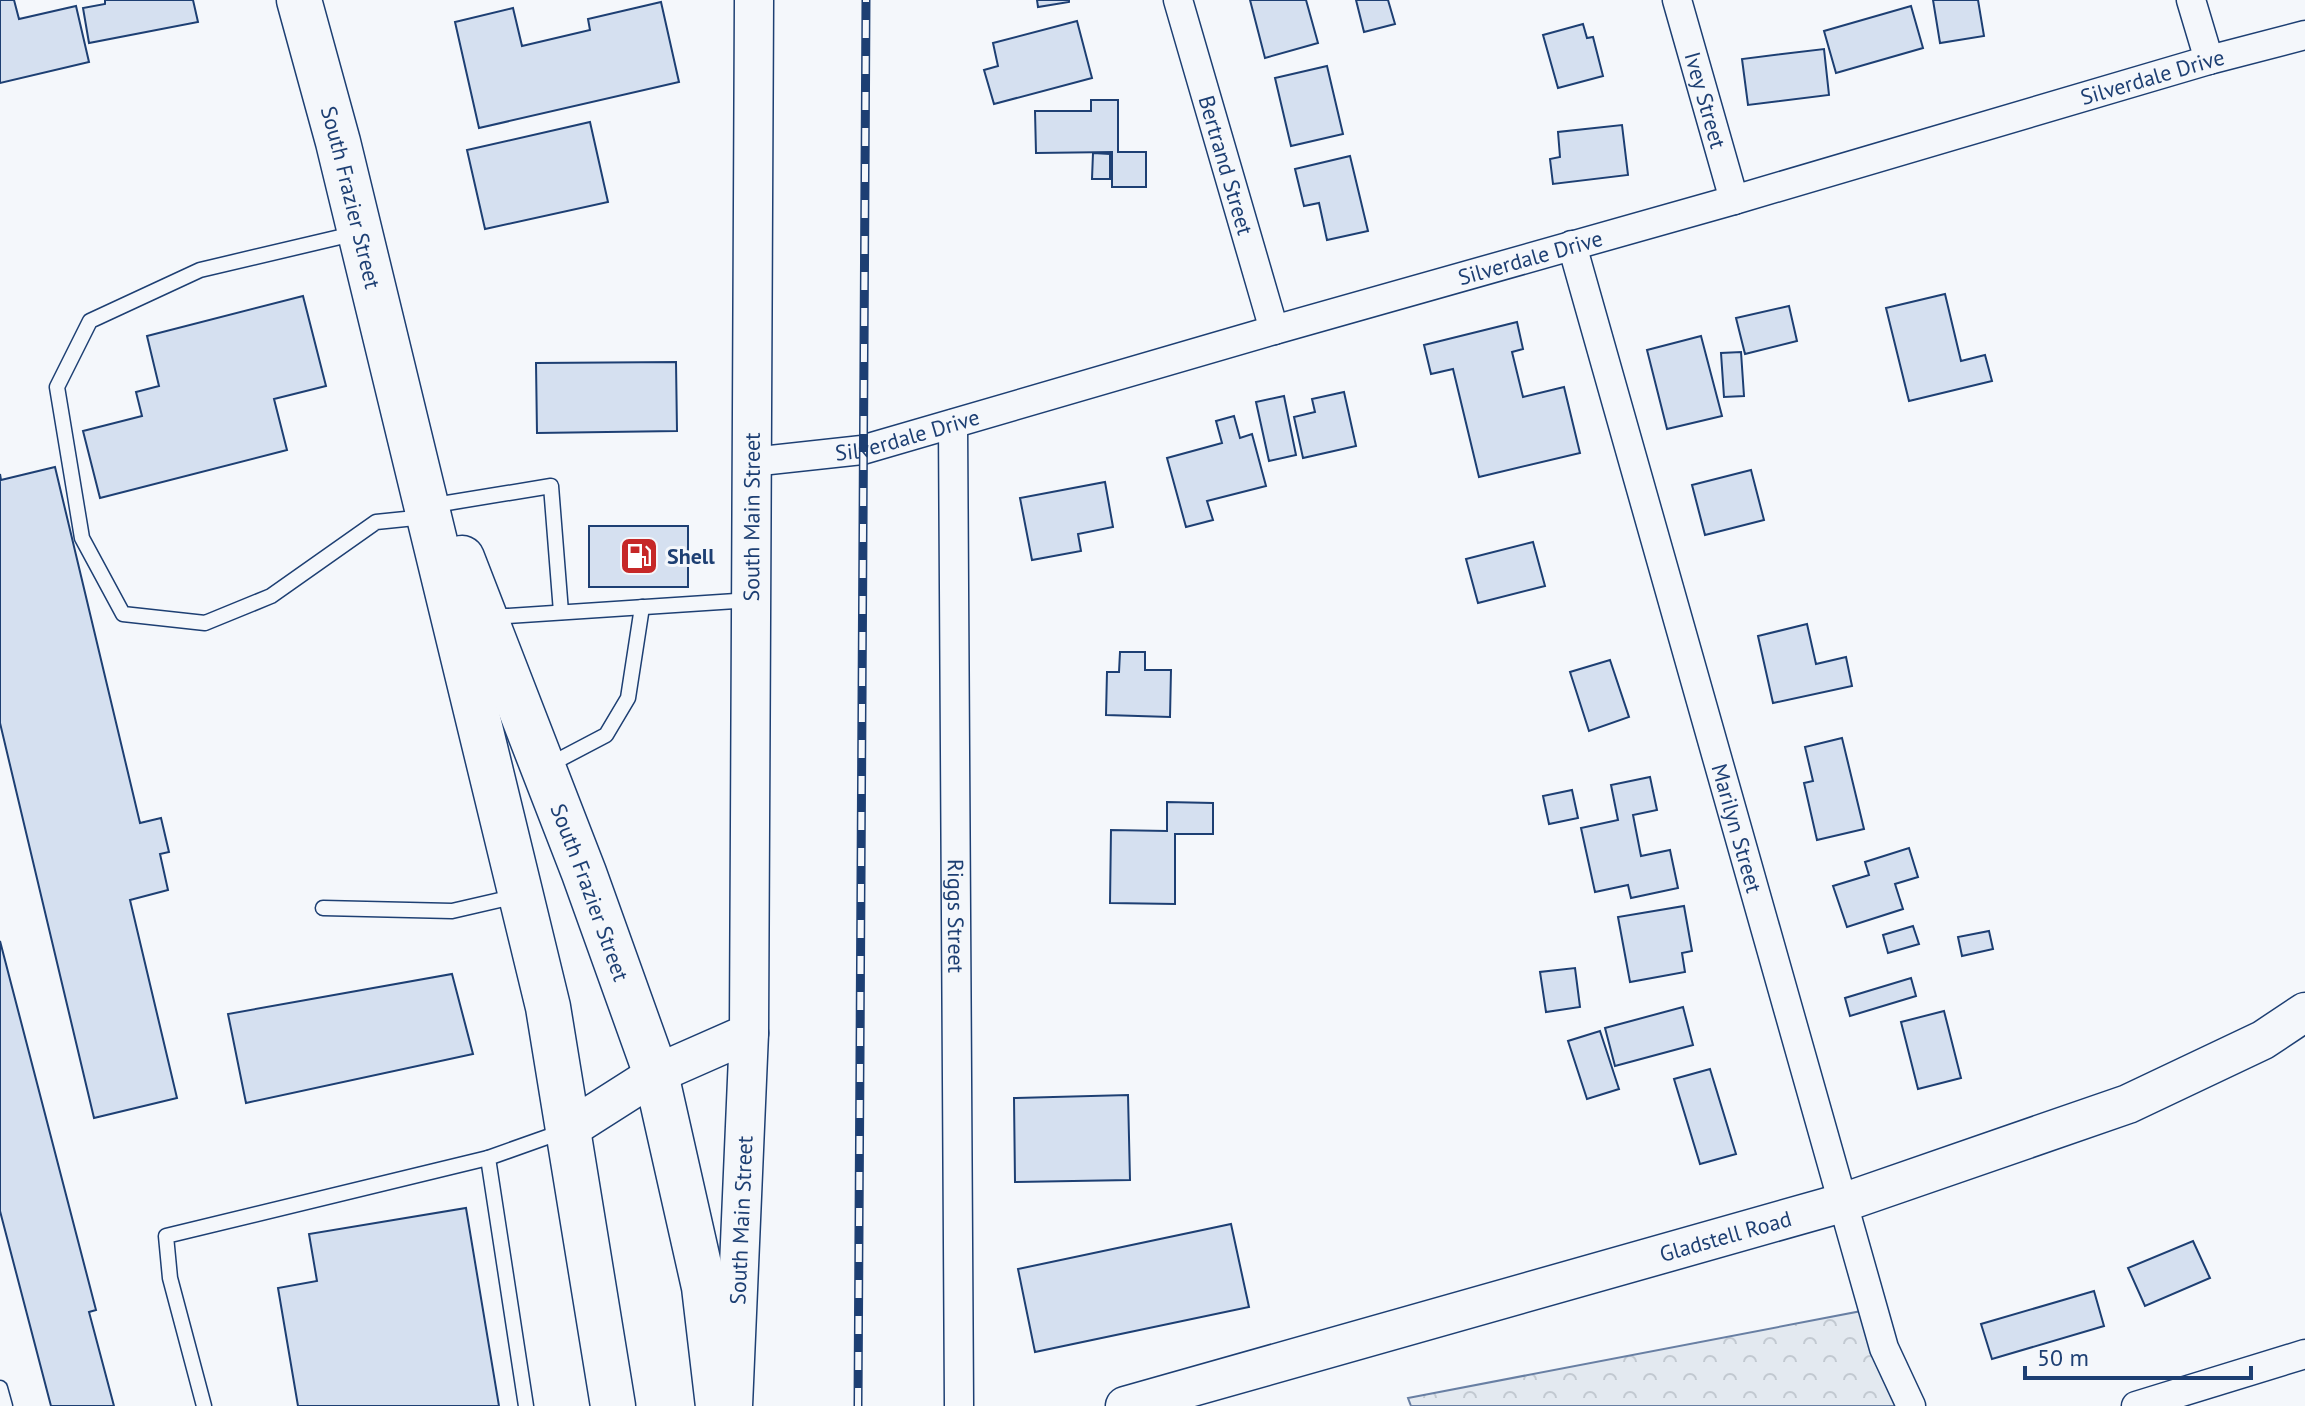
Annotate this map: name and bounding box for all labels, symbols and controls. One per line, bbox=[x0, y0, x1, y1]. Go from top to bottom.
street label: Silverdale Drive bbox=[2077, 43, 2227, 111]
street label: Ivey Street bbox=[1678, 49, 1733, 152]
street label: Bertrand Street bbox=[1192, 92, 1260, 239]
street label: South Frazier Street bbox=[315, 103, 387, 292]
street label: Silverdale Drive bbox=[1455, 224, 1606, 291]
street label: Silverdale Drive bbox=[834, 403, 983, 467]
street label: South Main Street bbox=[737, 432, 766, 602]
fuel station icon: Shell bbox=[618, 535, 660, 577]
place label: Shell bbox=[667, 542, 715, 570]
street label: Marilyn Street bbox=[1705, 761, 1769, 896]
street label: South Frazier Street bbox=[544, 800, 636, 985]
street label: Riggs Street bbox=[942, 859, 970, 974]
street label: South Main Street bbox=[723, 1135, 759, 1305]
street label: Gladstell Road bbox=[1656, 1204, 1794, 1268]
scale bar bbox=[2025, 1330, 2251, 1380]
text: 50 m bbox=[2037, 1342, 2089, 1373]

